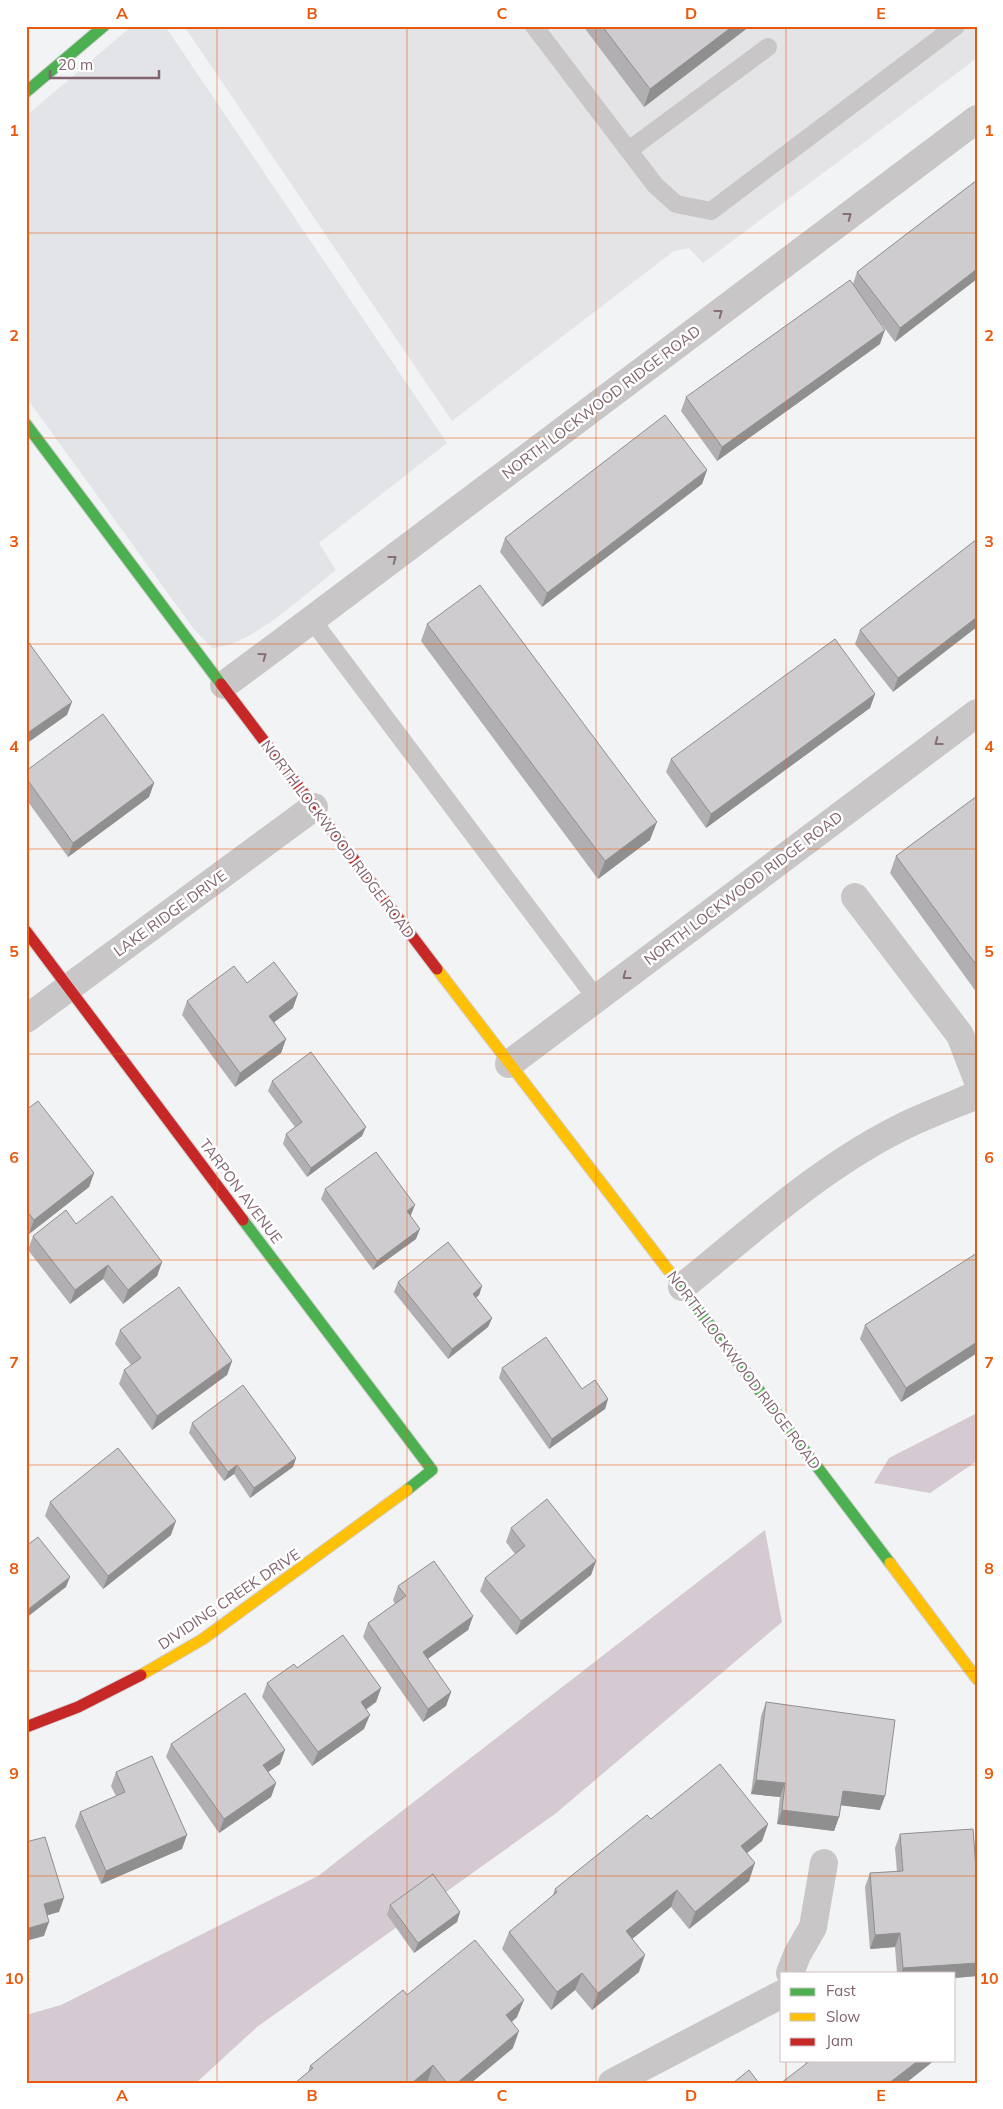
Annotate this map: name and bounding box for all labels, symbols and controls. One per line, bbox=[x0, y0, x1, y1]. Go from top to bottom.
text: A bbox=[116, 3, 128, 23]
text: B bbox=[306, 3, 318, 23]
text: C bbox=[497, 3, 508, 23]
text: D bbox=[685, 3, 697, 23]
text: E bbox=[876, 3, 886, 23]
scale bar bbox=[50, 48, 159, 80]
text: 20 m bbox=[58, 55, 93, 74]
text: 1 bbox=[9, 120, 19, 140]
text: 1 bbox=[984, 120, 994, 140]
one-way arrow bbox=[842, 213, 851, 221]
one-way arrow bbox=[713, 311, 722, 319]
street label: NORTH LOCKWOOD RIDGE ROAD bbox=[498, 321, 704, 483]
text: 2 bbox=[9, 325, 19, 345]
text: 2 bbox=[984, 325, 994, 345]
text: 3 bbox=[9, 531, 19, 551]
text: 3 bbox=[984, 531, 994, 551]
one-way arrow bbox=[387, 556, 397, 565]
one-way arrow bbox=[257, 653, 267, 662]
text: 4 bbox=[9, 736, 19, 756]
street label: NORTH LOCKWOOD RIDGE ROAD bbox=[257, 736, 419, 942]
one-way arrow bbox=[934, 736, 944, 745]
text: 4 bbox=[984, 736, 994, 756]
street label: NORTH LOCKWOOD RIDGE ROAD bbox=[640, 807, 846, 969]
street label: LAKE RIDGE DRIVE bbox=[110, 866, 230, 960]
text: 5 bbox=[9, 941, 19, 961]
text: 5 bbox=[984, 941, 994, 961]
one-way arrow bbox=[622, 970, 632, 979]
street label: TARPON AVENUE bbox=[195, 1135, 287, 1247]
text: 6 bbox=[9, 1147, 19, 1167]
text: 6 bbox=[984, 1147, 994, 1167]
street label: NORTH LOCKWOOD RIDGE ROAD bbox=[663, 1267, 825, 1473]
text: 7 bbox=[9, 1352, 19, 1372]
text: 7 bbox=[984, 1352, 994, 1372]
street label: DIVIDING CREEK DRIVE bbox=[154, 1544, 304, 1654]
text: 8 bbox=[9, 1558, 19, 1578]
text: 8 bbox=[984, 1558, 994, 1578]
text: 9 bbox=[9, 1763, 19, 1783]
text: 9 bbox=[984, 1763, 994, 1783]
text: 10 bbox=[4, 1968, 24, 1988]
text: 10 bbox=[979, 1968, 999, 1988]
legend bbox=[780, 1972, 956, 2062]
text: Fast bbox=[826, 1981, 856, 2000]
text: Slow bbox=[826, 2007, 860, 2026]
text: Jam bbox=[826, 2031, 853, 2050]
text: A bbox=[116, 2085, 128, 2105]
text: B bbox=[306, 2085, 318, 2105]
text: C bbox=[497, 2085, 508, 2105]
text: D bbox=[685, 2085, 697, 2105]
text: E bbox=[876, 2085, 886, 2105]

